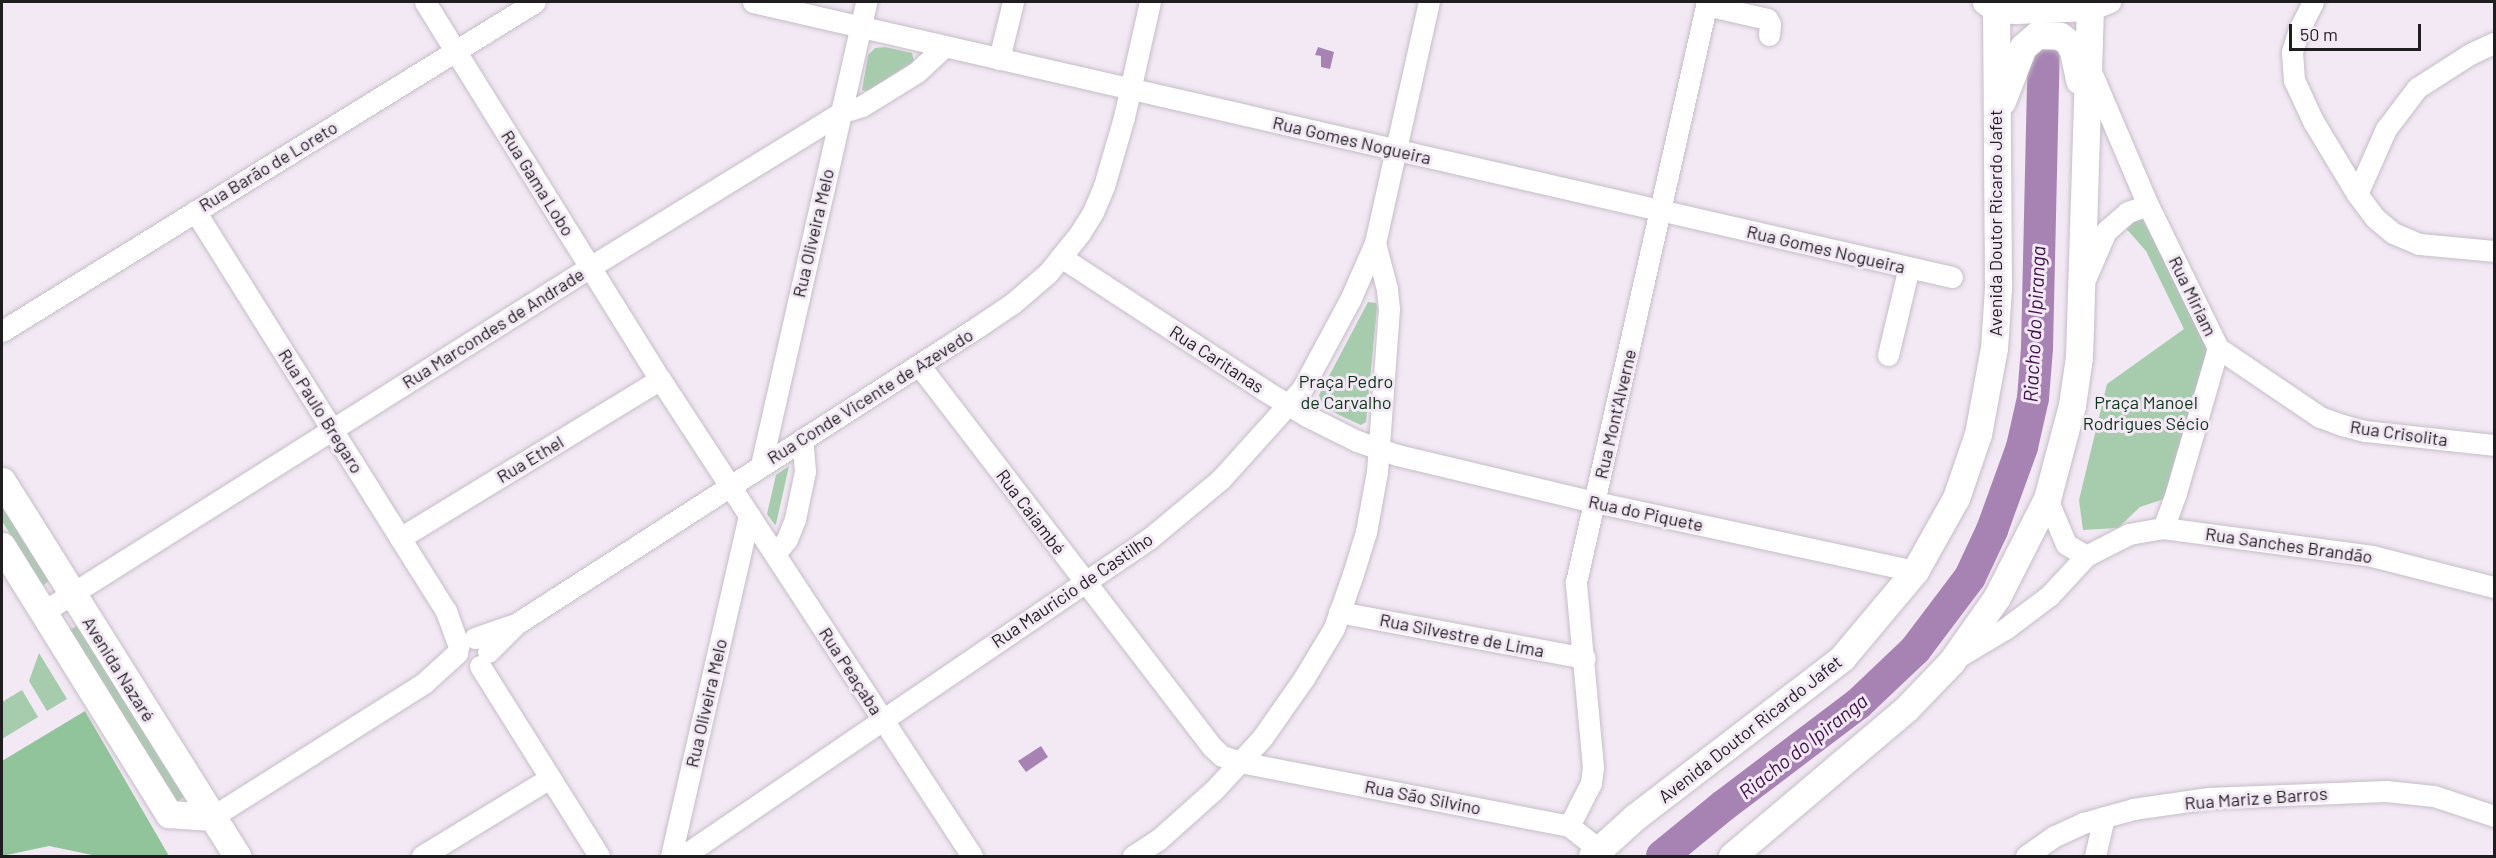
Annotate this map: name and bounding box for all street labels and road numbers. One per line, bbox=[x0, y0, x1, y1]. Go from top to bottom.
street label: Avenida Doutor Ricardo Jafet bbox=[1984, 110, 2006, 336]
street label: Rua Gomes Nogueira bbox=[1271, 111, 1433, 169]
street label: Rua Barão de Loreto bbox=[195, 116, 341, 216]
street label: Rua Gama Lobo bbox=[497, 126, 579, 240]
street label: Rua Oliveira Melo bbox=[788, 166, 838, 300]
street label: Rua Gomes Nogueira bbox=[1745, 220, 1907, 278]
street label: Rua Miriam bbox=[2164, 253, 2222, 339]
street label: Rua Marcondes de Andrade bbox=[398, 263, 588, 393]
street label: Rua Caritanas bbox=[1166, 321, 1268, 397]
street label: Rua Conde Vicente de Azevedo bbox=[763, 324, 977, 468]
street label: Rua Paulo Bregaro bbox=[274, 345, 368, 477]
street label: Rua Mont'Alverne bbox=[1590, 347, 1640, 481]
street label: Rua Crisolita bbox=[2349, 415, 2449, 451]
street label: Rua Ethel bbox=[493, 431, 567, 487]
street label: Rua Caiambé bbox=[992, 465, 1070, 559]
street label: Rua do Piquete bbox=[1587, 490, 1705, 536]
street label: Rua Sanches Brandão bbox=[2204, 523, 2374, 567]
street label: Rua Mauricio de Castilho bbox=[987, 528, 1157, 652]
street label: Rua Silvestre de Lima bbox=[1378, 608, 1546, 662]
street label: Avenida Nazaré bbox=[78, 612, 160, 726]
street label: Rua Peaçaba bbox=[815, 623, 887, 719]
street label: Rua Oliveira Melo bbox=[681, 636, 731, 770]
street label: Avenida Doutor Ricardo Jafet bbox=[1654, 651, 1846, 807]
street label: Rua São Silvino bbox=[1363, 775, 1483, 819]
street label: Rua Mariz e Barros bbox=[2184, 782, 2328, 814]

